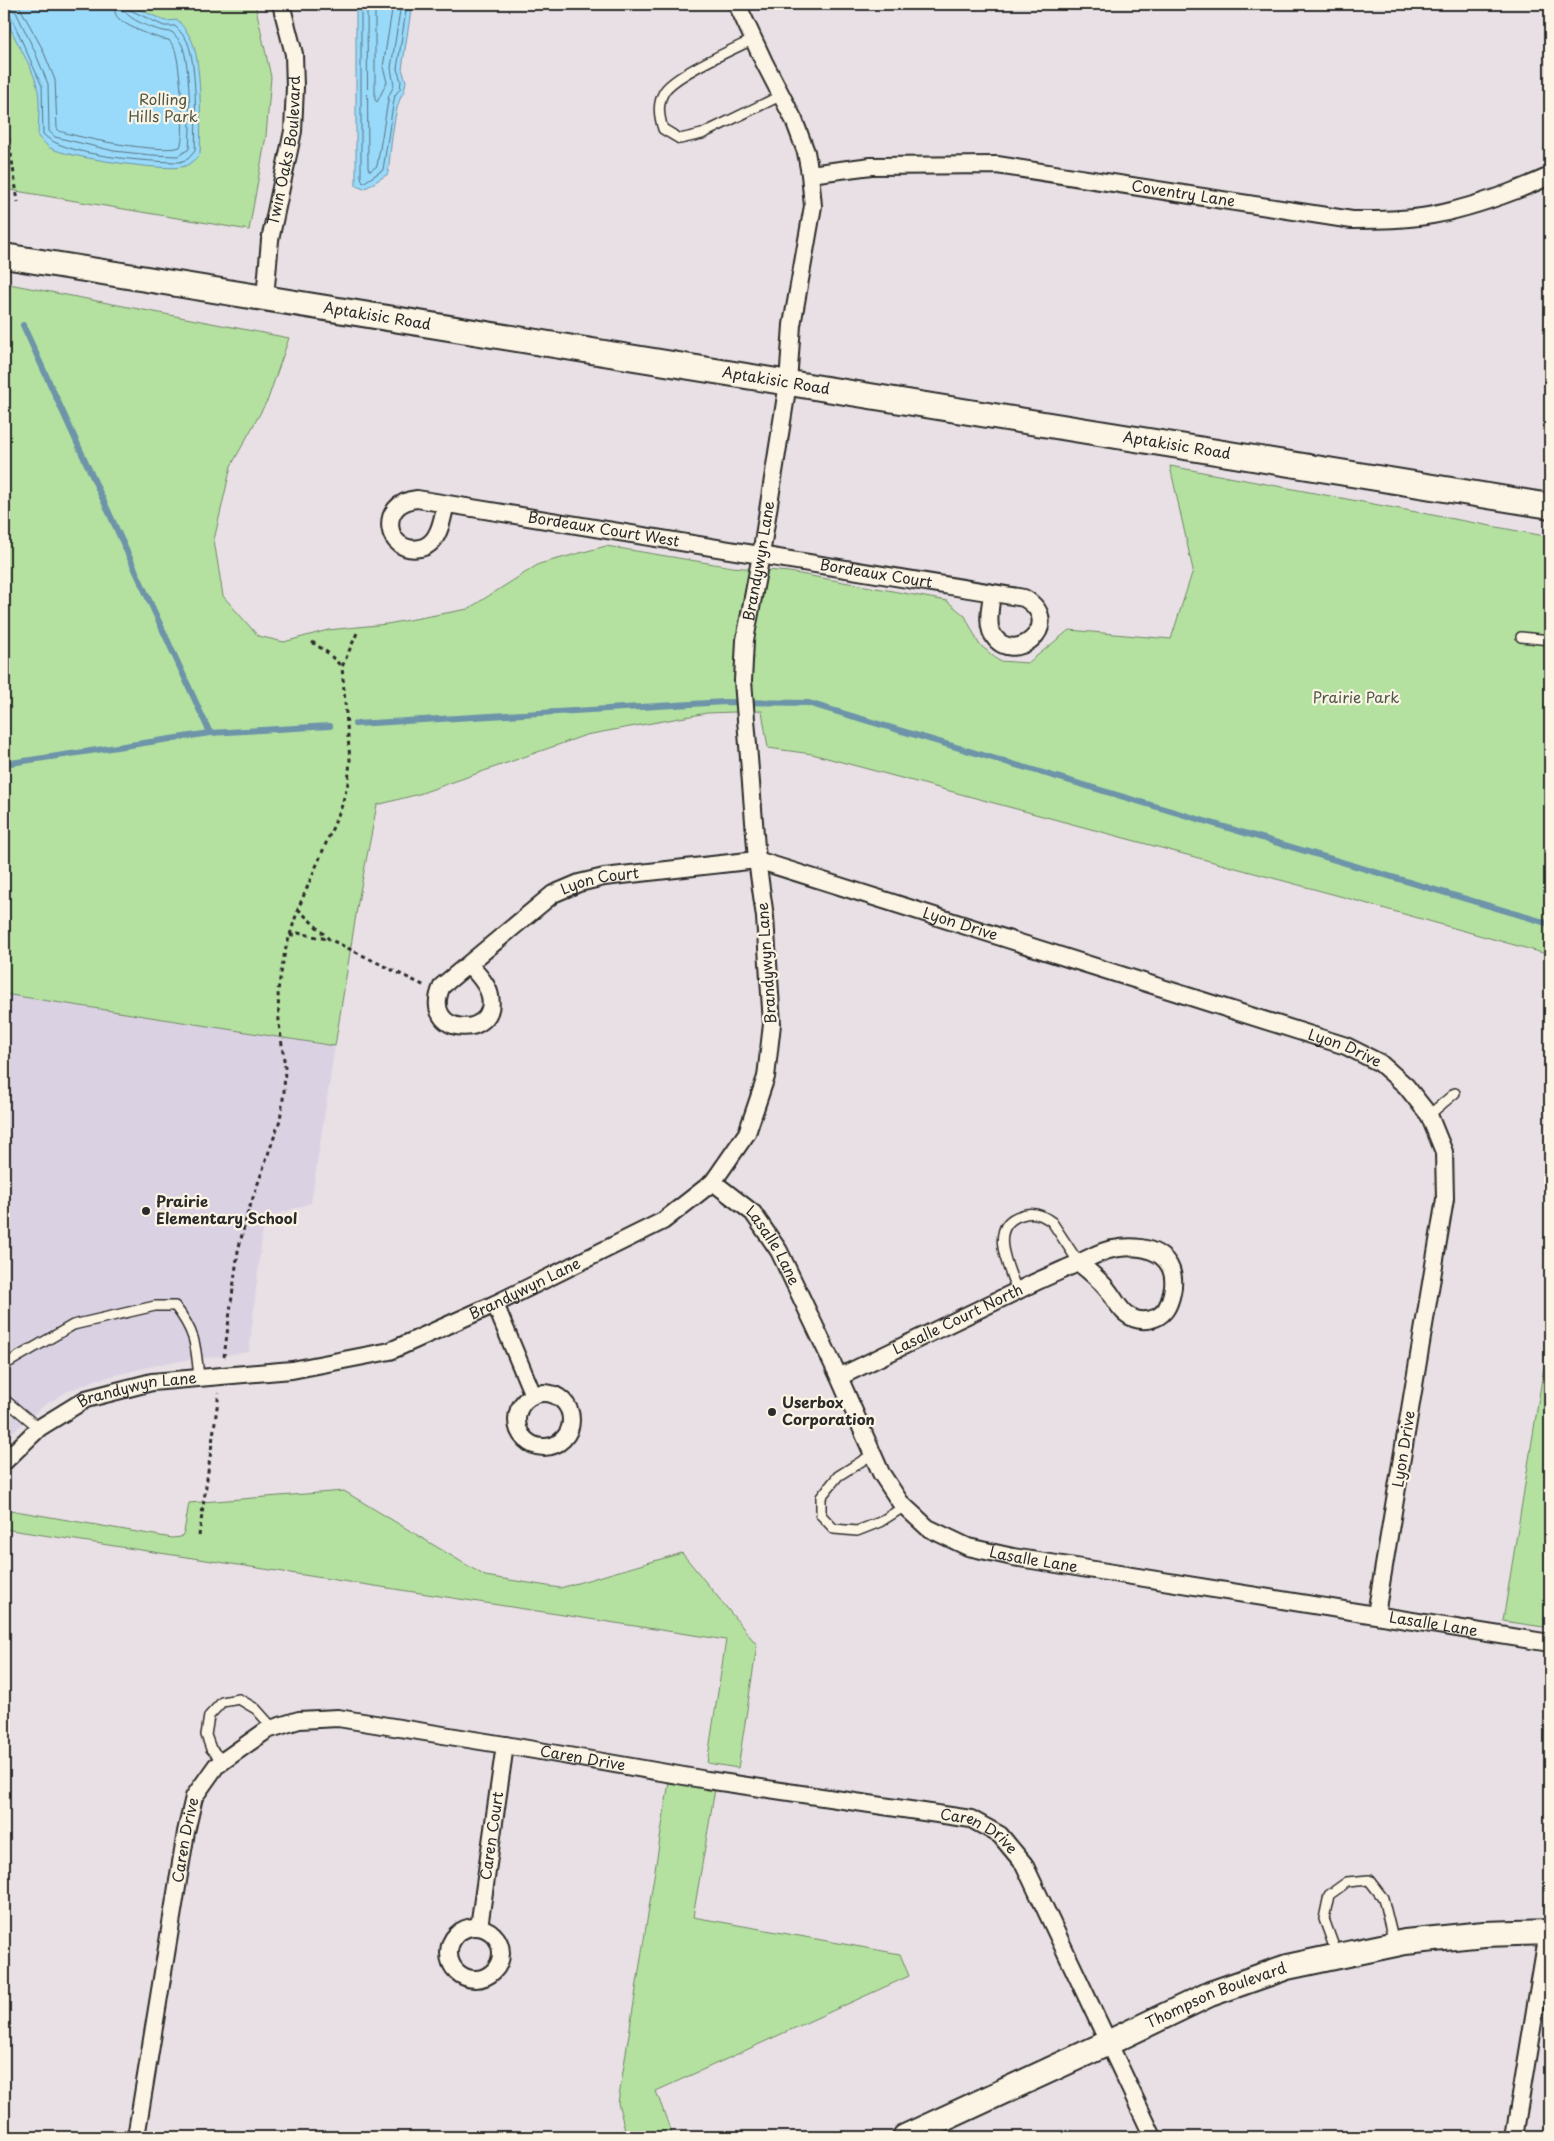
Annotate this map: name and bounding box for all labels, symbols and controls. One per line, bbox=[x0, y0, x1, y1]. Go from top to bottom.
street label: Twin Oaks Boulevard bbox=[260, 75, 305, 228]
park label: Rolling Hills Park bbox=[128, 87, 198, 127]
street label: Coventry Lane bbox=[1130, 173, 1237, 212]
street label: Aptakisic Road bbox=[322, 295, 433, 335]
street label: Aptakisic Road bbox=[721, 359, 832, 399]
street label: Aptakisic Road bbox=[1121, 424, 1233, 464]
street label: Brandywyn Lane bbox=[736, 499, 779, 623]
street label: Bordeaux Court West bbox=[526, 504, 681, 552]
street label: Bordeaux Court bbox=[818, 552, 934, 593]
park label: Prairie Park bbox=[1313, 685, 1399, 708]
street label: Lyon Court bbox=[556, 860, 640, 900]
street label: Lyon Drive bbox=[920, 900, 1001, 945]
street label: Brandywyn Lane bbox=[750, 902, 781, 1025]
street label: Lyon Drive bbox=[1306, 1022, 1386, 1072]
place label: Prairie Elementary School bbox=[156, 1189, 297, 1229]
street label: Lasalle Lane bbox=[742, 1199, 807, 1289]
marker: Prairie Elementary School bbox=[140, 1205, 152, 1217]
street label: Brandywyn Lane bbox=[465, 1251, 584, 1324]
street label: Lasalle Court North bbox=[888, 1277, 1026, 1360]
street label: Brandywyn Lane bbox=[72, 1365, 197, 1412]
place label: Userbox Corporation bbox=[782, 1390, 875, 1430]
marker: Userbox Corporation bbox=[766, 1406, 778, 1418]
street label: Lyon Drive bbox=[1385, 1409, 1420, 1489]
street label: Lasalle Lane bbox=[987, 1539, 1080, 1577]
street label: Lasalle Lane bbox=[1388, 1604, 1480, 1641]
street label: Caren Drive bbox=[538, 1738, 627, 1776]
street label: Caren Court bbox=[473, 1790, 508, 1882]
street label: Caren Drive bbox=[165, 1795, 204, 1884]
street label: Caren Drive bbox=[939, 1802, 1024, 1858]
street label: Thompson Boulevard bbox=[1141, 1955, 1289, 2033]

